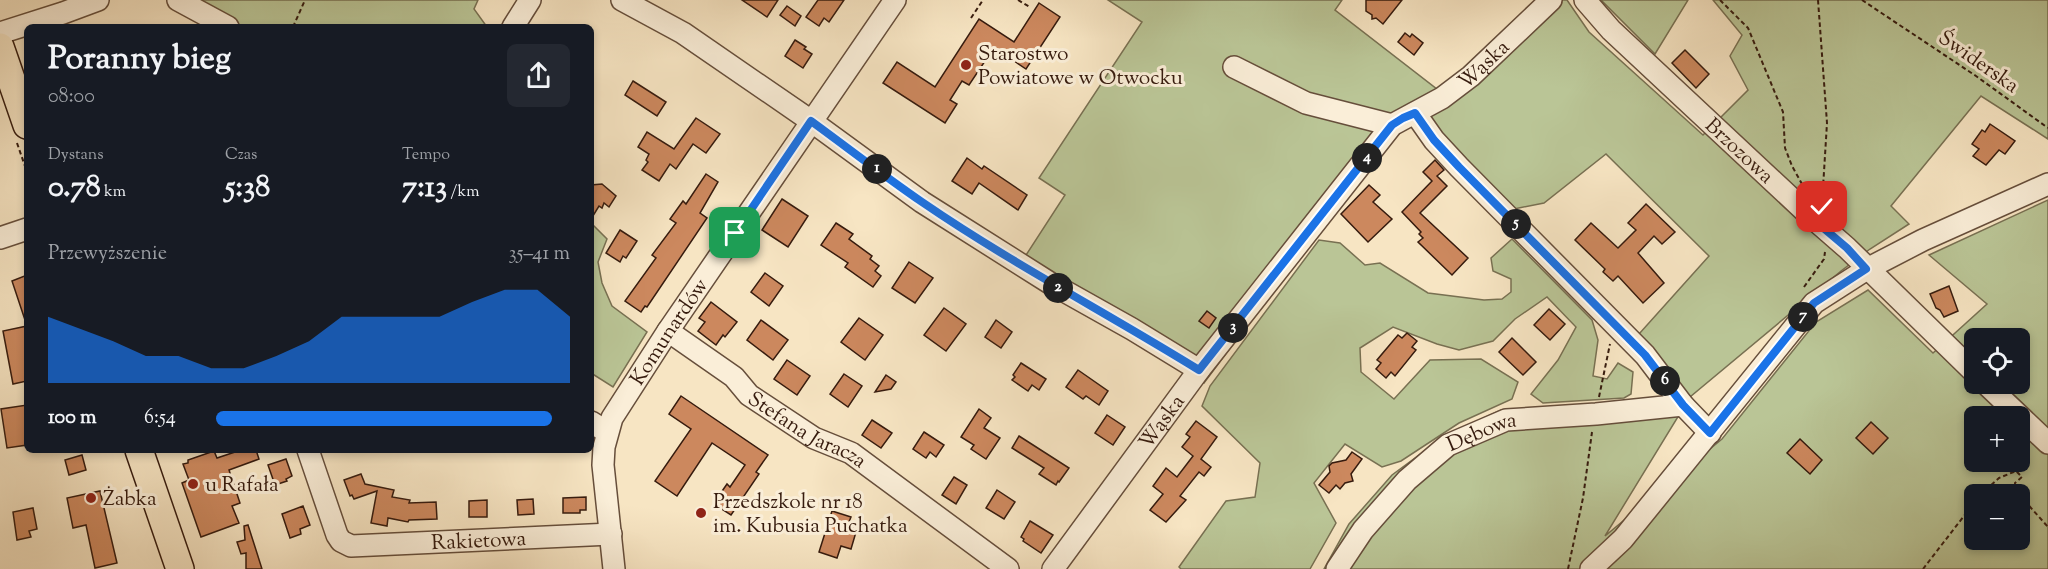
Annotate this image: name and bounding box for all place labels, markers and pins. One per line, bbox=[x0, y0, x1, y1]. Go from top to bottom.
place label: Starostwo Powiatowe w Otwocku bbox=[978, 40, 1183, 94]
marker: Starostwo Powiatowe w Otwocku bbox=[959, 58, 973, 72]
pin: 4 bbox=[1352, 143, 1382, 173]
pin: 1 bbox=[862, 154, 892, 184]
pin bbox=[1796, 181, 1847, 232]
pin bbox=[709, 207, 760, 258]
pin: 5 bbox=[1501, 209, 1531, 239]
pin: 2 bbox=[1043, 273, 1073, 303]
pin: 7 bbox=[1788, 302, 1818, 332]
pin: 3 bbox=[1218, 313, 1248, 343]
pin: 6 bbox=[1650, 366, 1680, 396]
place label: u Rafała bbox=[205, 471, 279, 501]
marker: u Rafała bbox=[186, 477, 200, 491]
place label: Żabka bbox=[103, 485, 157, 515]
place label: Przedszkole nr 18 im. Kubusia Puchatka bbox=[713, 488, 908, 542]
marker: Żabka bbox=[84, 491, 98, 505]
marker: Przedszkole nr 18 im. Kubusia Puchatka bbox=[694, 506, 708, 520]

